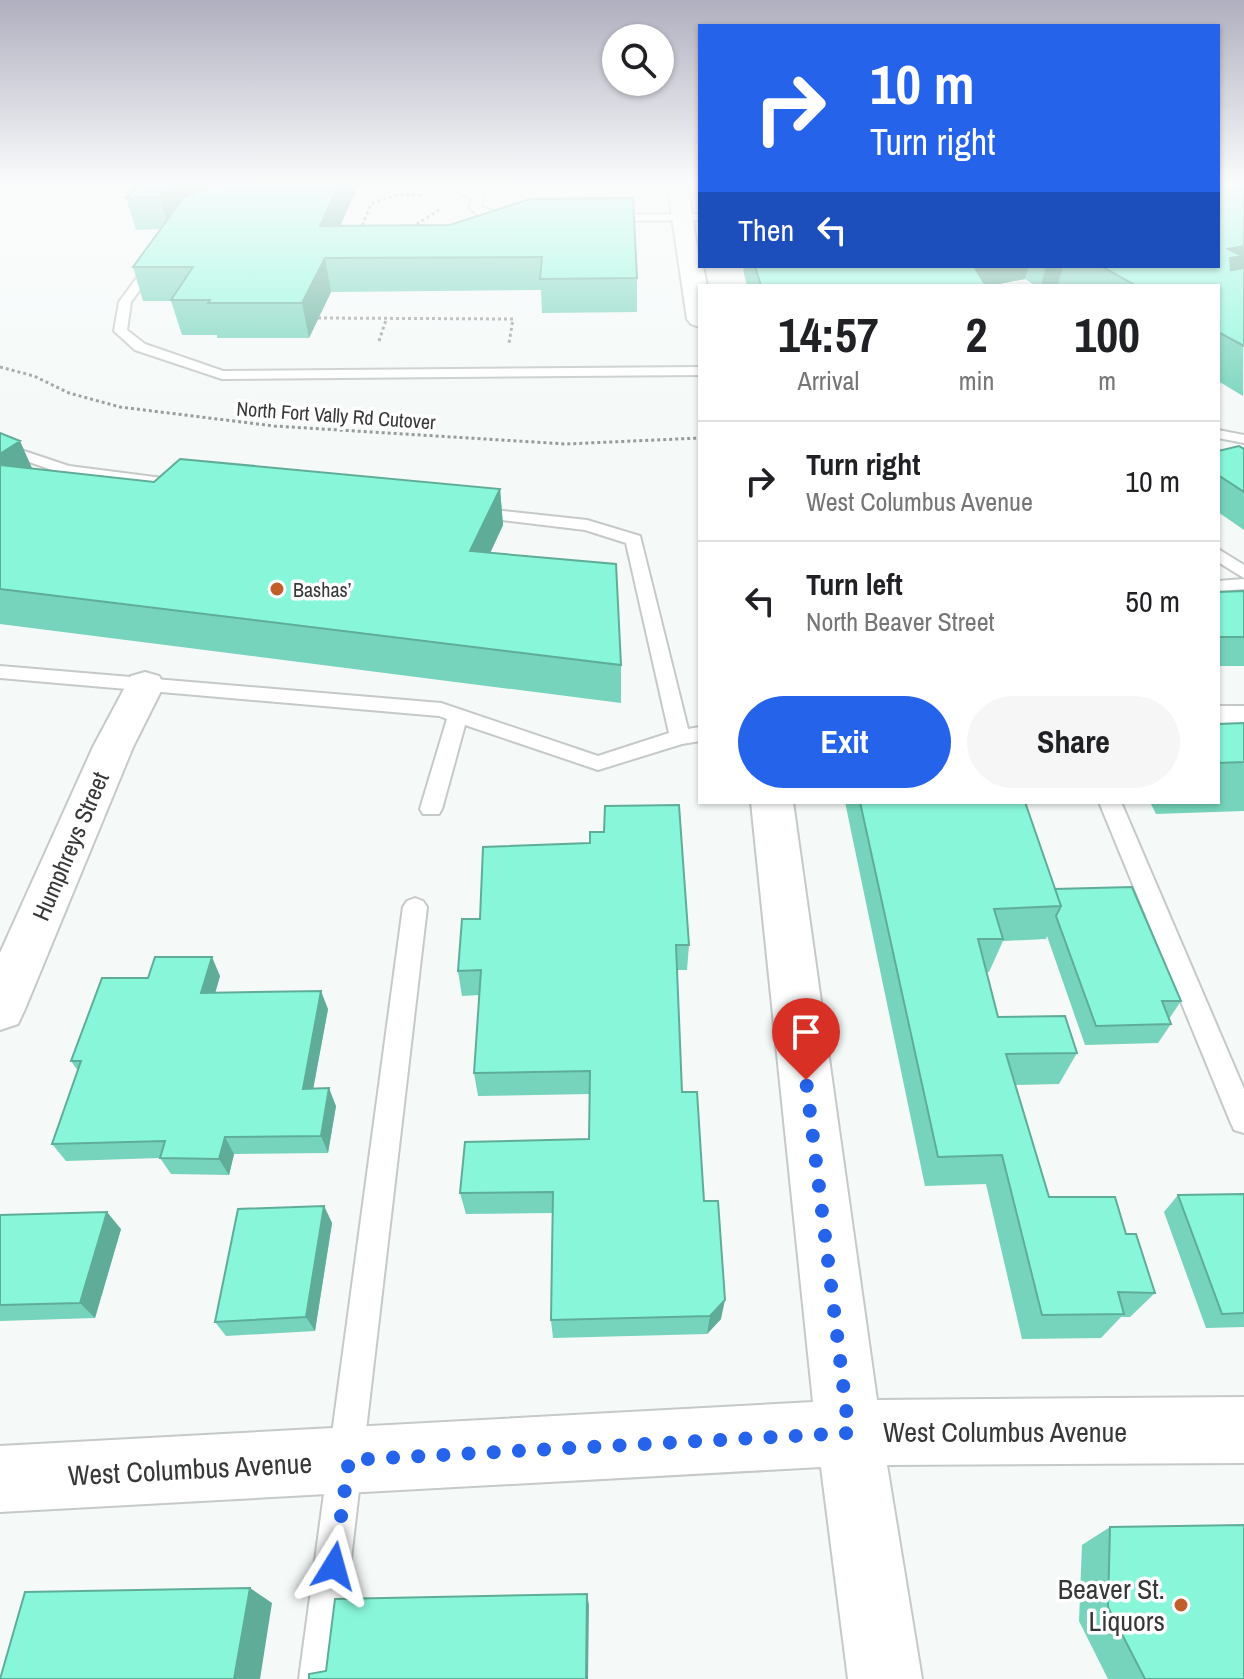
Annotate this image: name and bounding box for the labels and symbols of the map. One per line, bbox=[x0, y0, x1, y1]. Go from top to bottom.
street label: North Fort Vally Rd Cutover bbox=[236, 395, 437, 435]
place label: Bashas’ bbox=[293, 576, 351, 603]
marker: Bashas’ bbox=[268, 580, 286, 598]
street label: Humphreys Street bbox=[24, 766, 116, 925]
pin bbox=[772, 998, 840, 1080]
street label: West Columbus Avenue bbox=[883, 1413, 1127, 1451]
street label: West Columbus Avenue bbox=[67, 1444, 313, 1494]
position arrow bbox=[292, 1524, 376, 1608]
place label: Beaver St. Liquors bbox=[1058, 1570, 1165, 1640]
marker: Beaver St. Liquors bbox=[1172, 1596, 1190, 1614]

